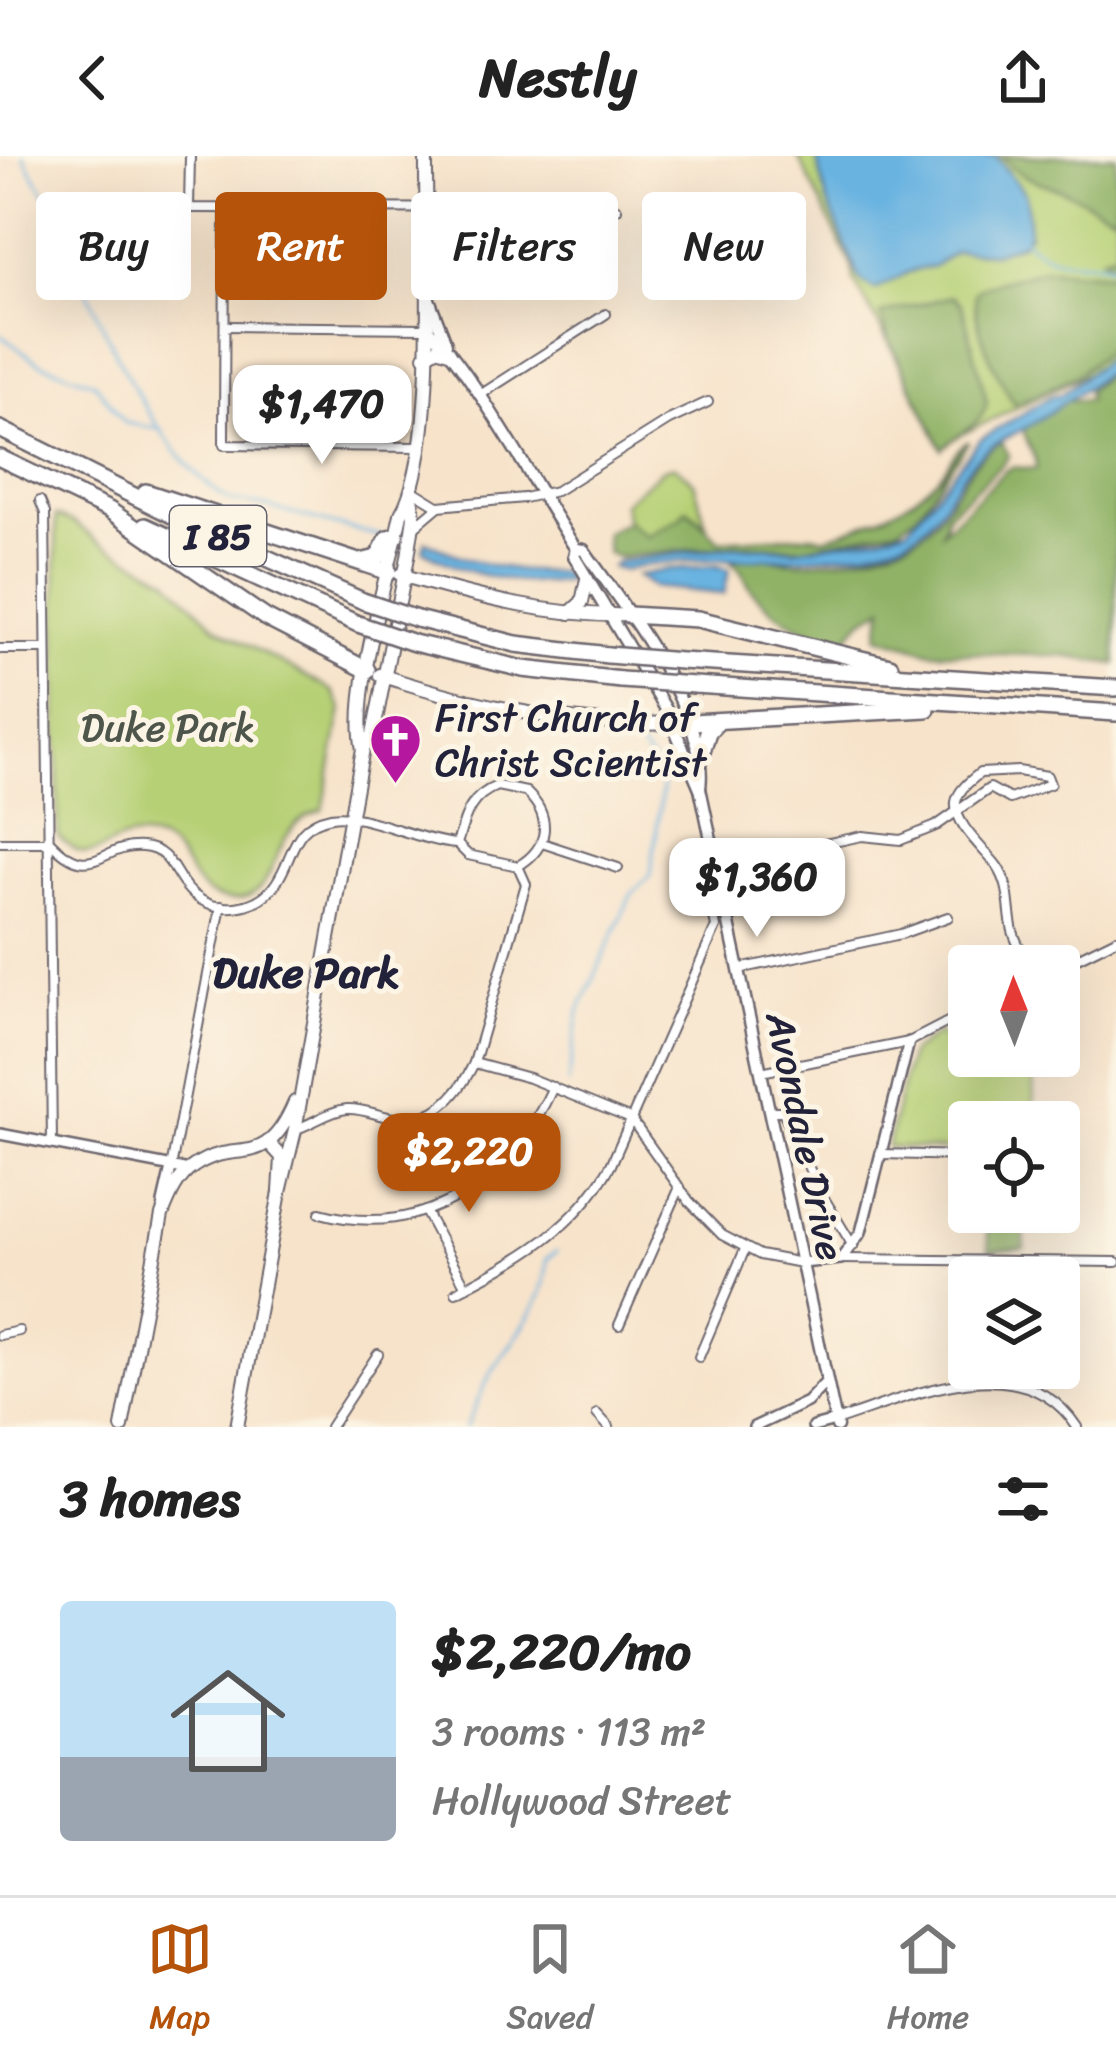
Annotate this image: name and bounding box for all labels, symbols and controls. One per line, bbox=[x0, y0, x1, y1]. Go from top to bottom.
text: Nestly bbox=[479, 30, 637, 126]
icon: back bbox=[60, 45, 126, 111]
icon: share bbox=[990, 45, 1056, 111]
chip: Buy bbox=[36, 192, 191, 300]
chip: Rent bbox=[215, 192, 387, 300]
chip: Filters bbox=[411, 192, 618, 300]
chip: New bbox=[642, 192, 806, 300]
pin: $1,470 bbox=[224, 365, 420, 467]
text: $1,470 bbox=[260, 369, 384, 438]
road number: I 85 bbox=[170, 506, 266, 566]
place label: First Church of Christ Scientist bbox=[435, 683, 707, 797]
park label: Duke Park bbox=[81, 693, 255, 762]
church icon: First Church of Christ Scientist bbox=[368, 711, 424, 785]
pin: $1,360 bbox=[659, 838, 855, 940]
text: $1,360 bbox=[696, 842, 818, 911]
district label: Duke Park bbox=[212, 936, 400, 1010]
north arrow bbox=[948, 945, 1080, 1077]
map controls bbox=[948, 945, 1080, 1389]
street label: Avondale Drive bbox=[745, 1004, 866, 1267]
button: locate bbox=[948, 1101, 1080, 1233]
pin: $2,220 bbox=[371, 1113, 567, 1215]
text: $2,220 bbox=[405, 1117, 533, 1186]
button: layers bbox=[948, 1257, 1080, 1389]
text: 3 homes bbox=[60, 1454, 240, 1544]
icon: filters bbox=[990, 1466, 1056, 1532]
text: $2,220/mo bbox=[432, 1607, 691, 1697]
icon: home bbox=[156, 1649, 300, 1793]
text: 3 rooms · 113 m² bbox=[432, 1697, 706, 1766]
text: Hollywood Street bbox=[432, 1766, 732, 1835]
tab: Map bbox=[147, 1916, 213, 2046]
tab: Saved bbox=[506, 1916, 593, 2046]
tab: Home bbox=[887, 1916, 969, 2046]

